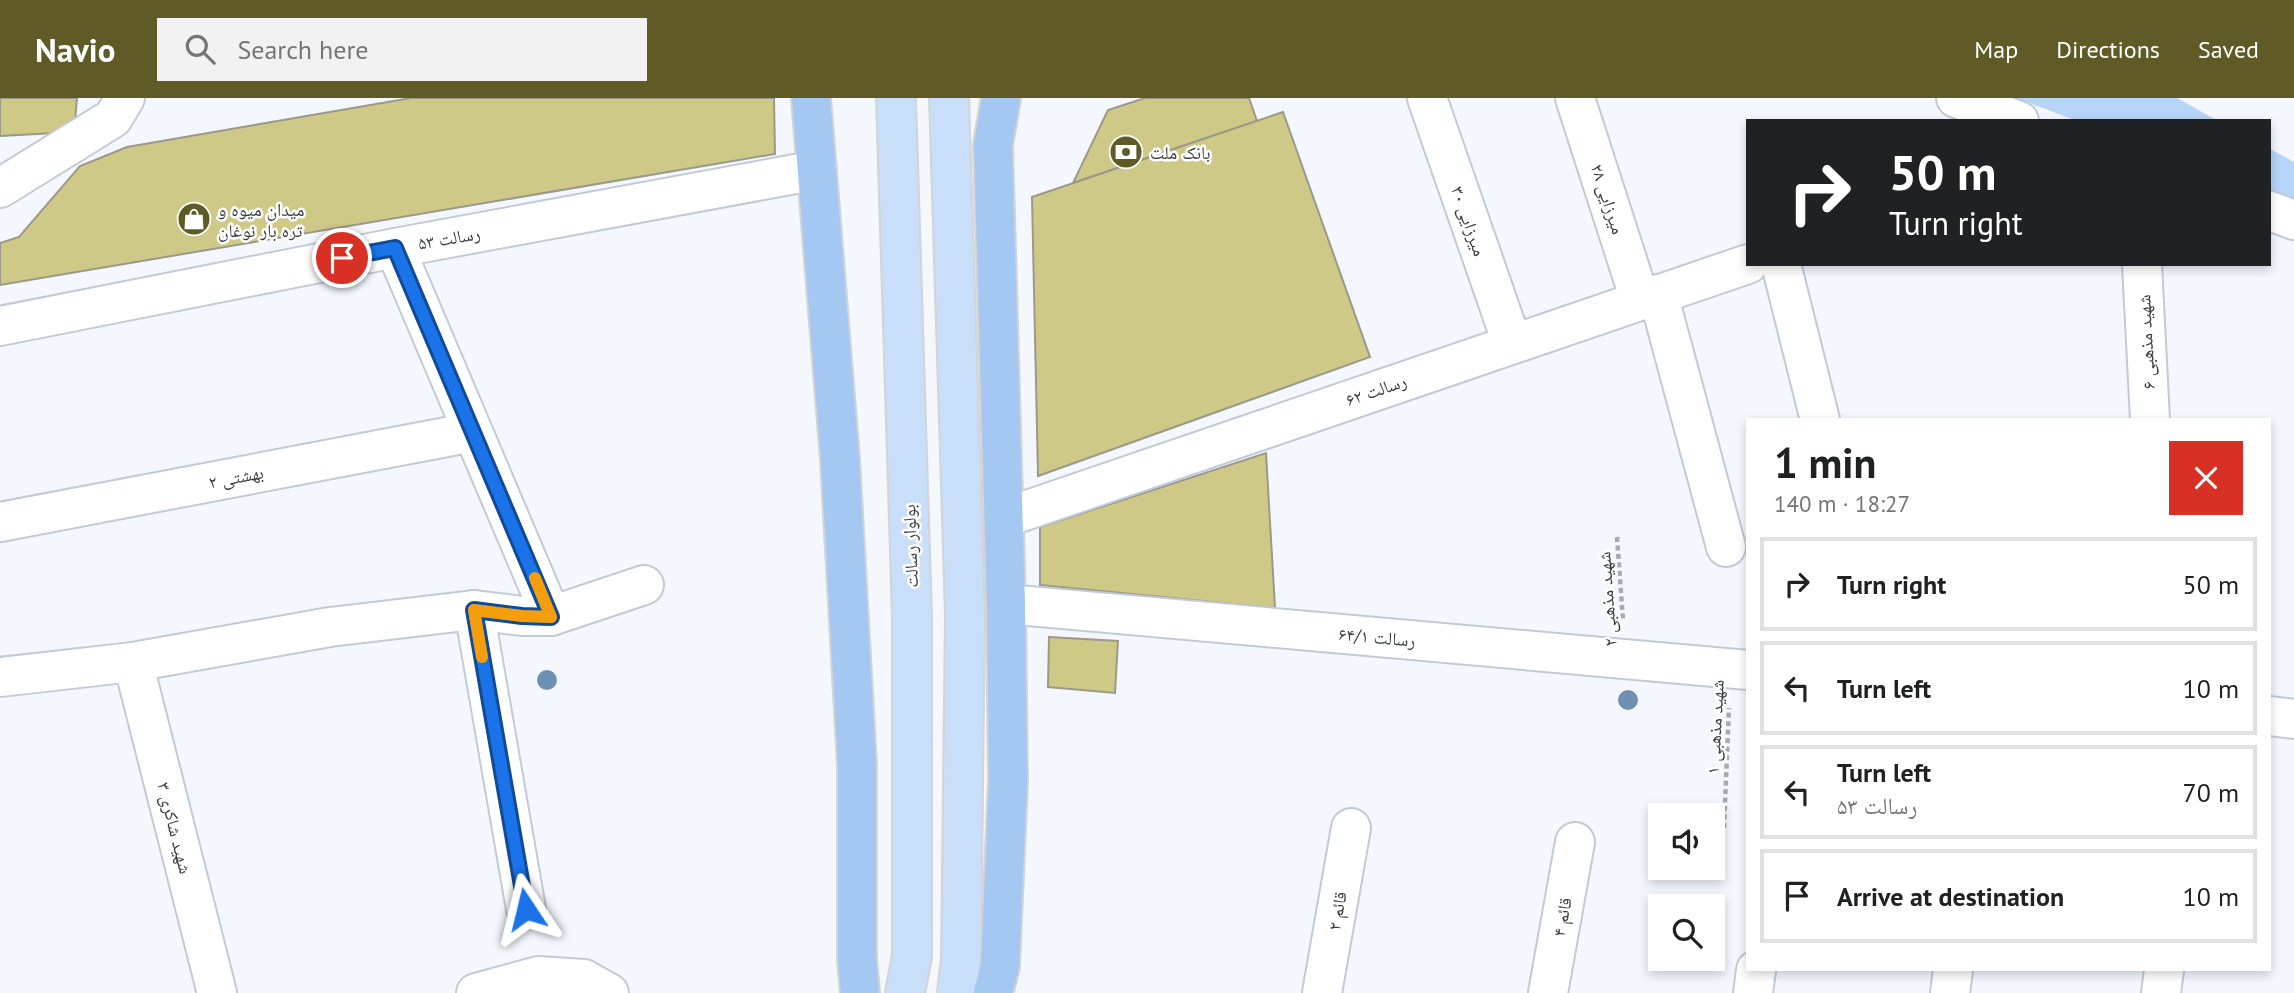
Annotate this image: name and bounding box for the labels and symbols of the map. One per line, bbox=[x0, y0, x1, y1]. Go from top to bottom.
bank icon: بانک ملت bbox=[1107, 133, 1145, 171]
place label: بانک ملت bbox=[1150, 141, 1211, 164]
street label: میرزایی ۲۸ bbox=[1586, 161, 1630, 237]
street label: میرزایی ۳۰ bbox=[1446, 183, 1492, 259]
place label: میدان میوه و تره بار نوغان bbox=[218, 198, 305, 242]
shop icon: میدان میوه و تره بار نوغان bbox=[175, 200, 213, 238]
street label: رسالت ۵۳ bbox=[416, 221, 482, 255]
pin bbox=[312, 228, 372, 288]
street label: شهید مذهبی ۶ bbox=[2132, 294, 2160, 390]
street label: رسالت ۶۲ bbox=[1343, 369, 1409, 411]
street label: بهشتی ۲ bbox=[207, 460, 265, 494]
street label: بولوار رسالت bbox=[897, 504, 923, 588]
street label: شهید مذهبی ۲ bbox=[1592, 551, 1622, 647]
street label: رسالت ۶۴/۱ bbox=[1337, 622, 1417, 652]
street label: شهید مذهبی ۱ bbox=[1701, 679, 1729, 775]
street label: شهید شاکری ۳ bbox=[153, 780, 197, 876]
position arrow bbox=[489, 872, 563, 946]
street label: قائم ۲ bbox=[1322, 890, 1353, 933]
street label: قائم ۴ bbox=[1547, 896, 1578, 939]

